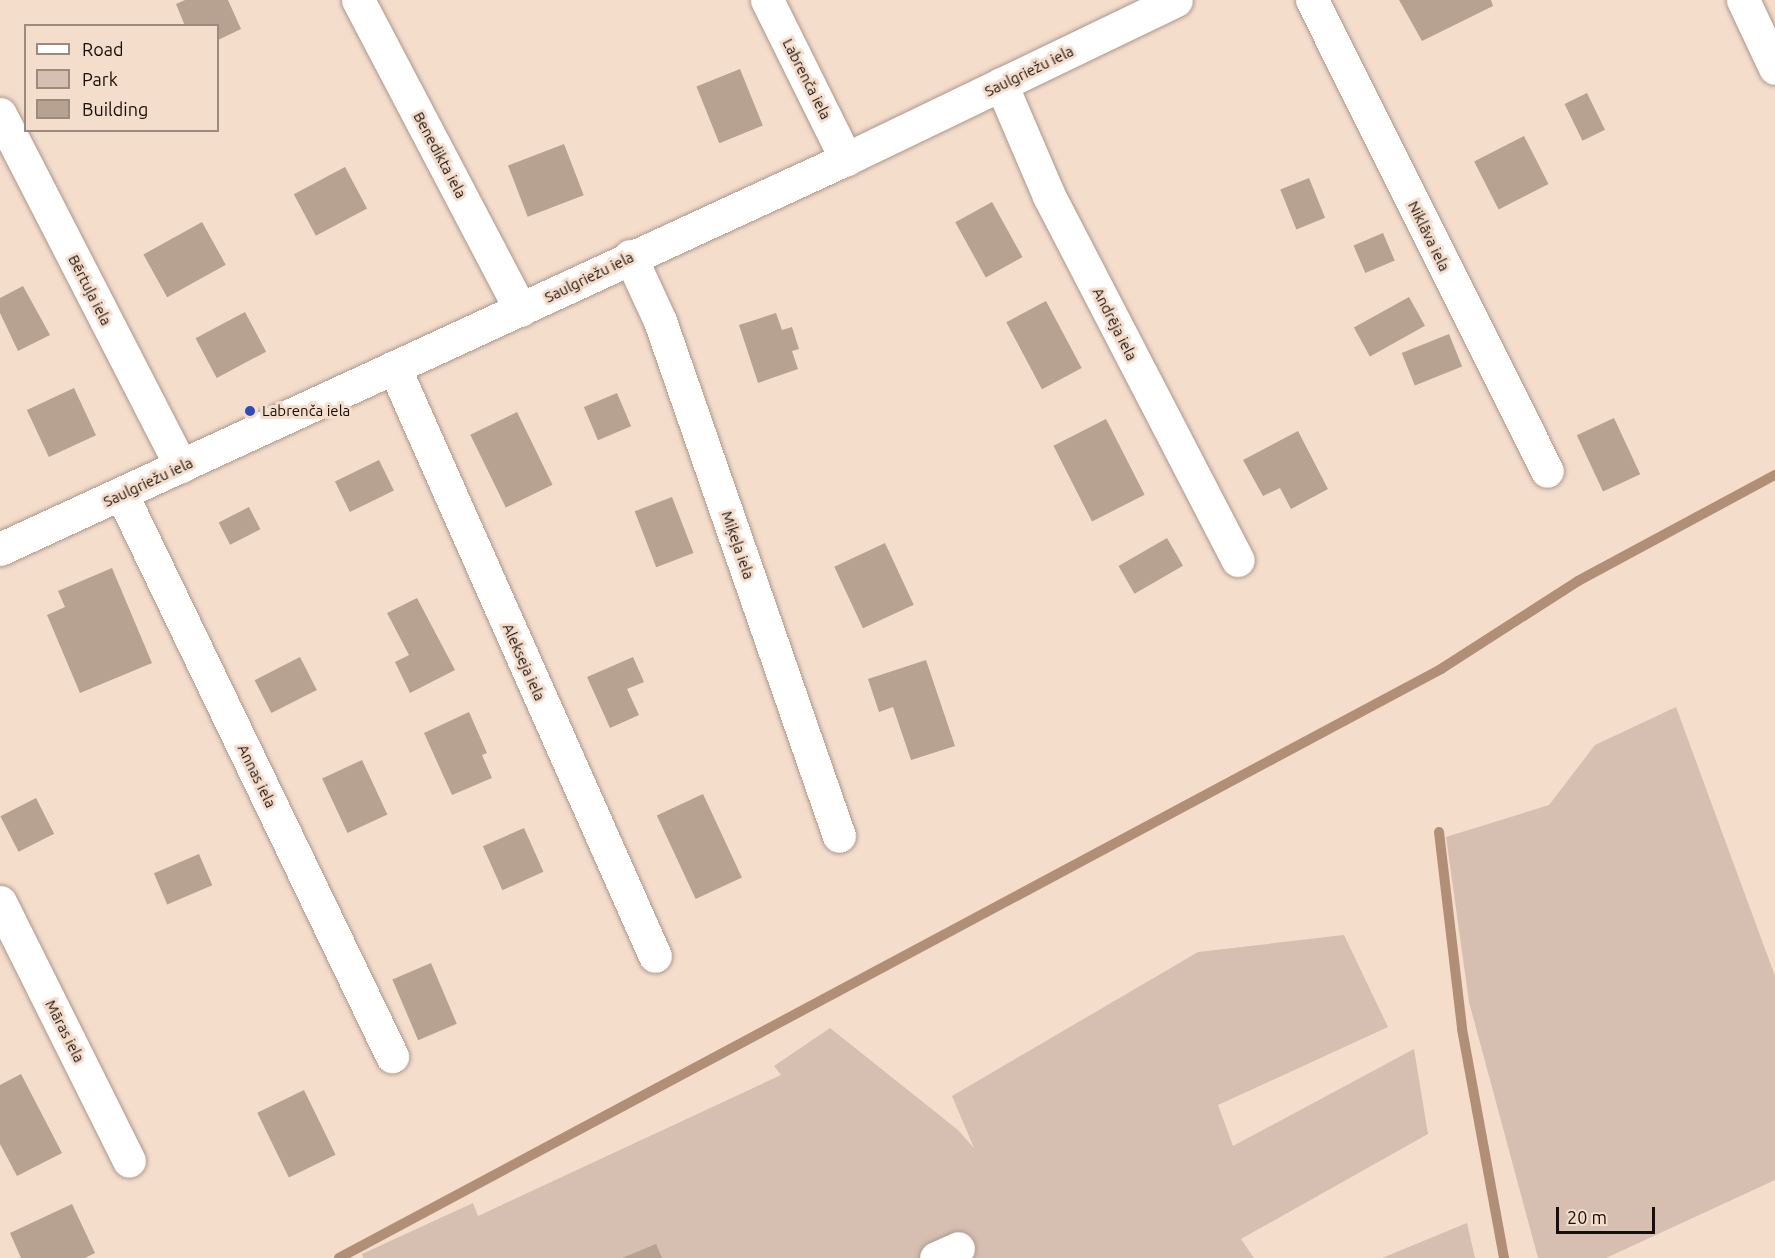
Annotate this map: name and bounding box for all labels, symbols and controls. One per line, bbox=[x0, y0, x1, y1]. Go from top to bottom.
legend bbox=[24, 24, 219, 132]
street label: Labrenča iela bbox=[779, 36, 835, 122]
text: Road bbox=[82, 39, 124, 59]
street label: Saulgriežu iela bbox=[982, 42, 1076, 100]
text: Park bbox=[82, 69, 118, 89]
text: Building bbox=[82, 99, 148, 119]
street label: Benedikta iela bbox=[410, 109, 470, 201]
street label: Niklāva iela bbox=[1404, 198, 1454, 274]
street label: Saulgriežu iela bbox=[542, 248, 636, 306]
street label: Bērtuļa iela bbox=[65, 252, 115, 328]
street label: Andrēja iela bbox=[1089, 285, 1141, 363]
place label: Labrenča iela bbox=[262, 402, 350, 420]
marker: Labrenča iela bbox=[243, 404, 257, 418]
street label: Saulgriežu iela bbox=[100, 453, 196, 511]
street label: Miķeļa iela bbox=[718, 509, 758, 581]
street label: Alekseja iela bbox=[499, 621, 549, 703]
street label: Annas iela bbox=[234, 741, 280, 811]
street label: Māras iela bbox=[42, 997, 88, 1065]
scale bar bbox=[1559, 1195, 1658, 1233]
text: 20 m bbox=[1567, 1207, 1607, 1227]

